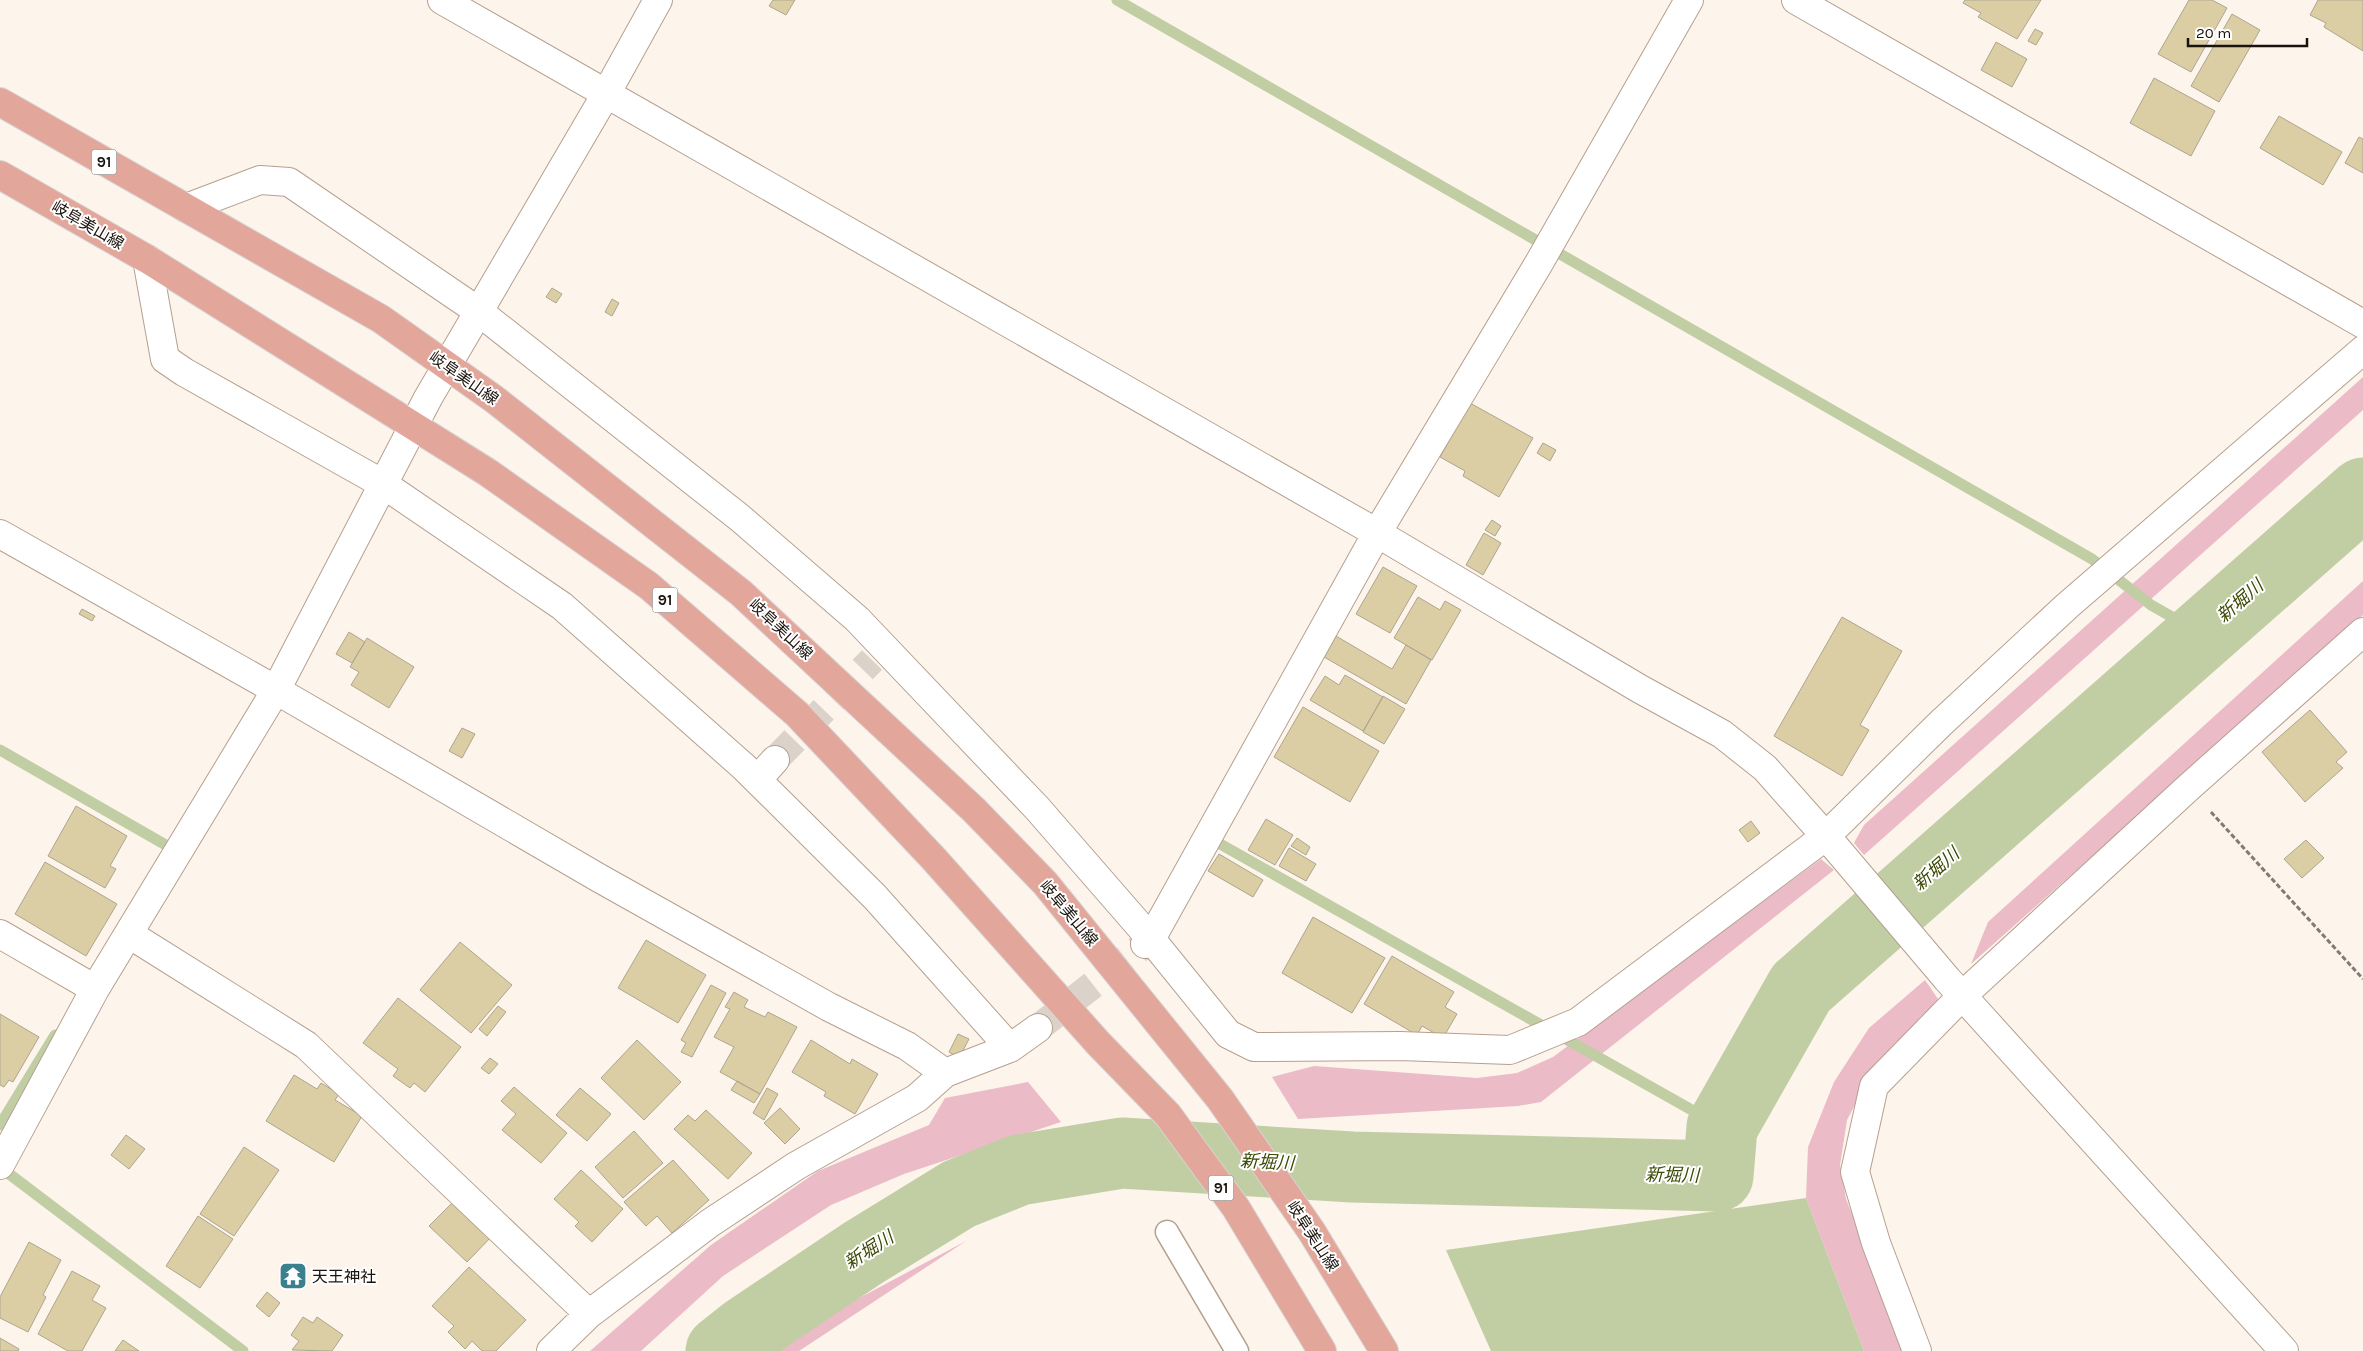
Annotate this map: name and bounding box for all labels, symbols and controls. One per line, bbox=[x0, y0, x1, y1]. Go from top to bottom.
scale bar bbox=[2188, 15, 2307, 47]
text: 20 m bbox=[2196, 24, 2231, 42]
road number: 91 bbox=[92, 150, 116, 174]
street label: 岐阜美山線 bbox=[49, 197, 127, 253]
street label: 岐阜美山線 bbox=[426, 347, 502, 409]
water label: 新堀川 bbox=[2212, 574, 2269, 627]
road number: 91 bbox=[652, 588, 678, 612]
street label: 岐阜美山線 bbox=[745, 595, 817, 663]
water label: 新堀川 bbox=[1908, 842, 1965, 895]
street label: 岐阜美山線 bbox=[1036, 876, 1102, 950]
water label: 新堀川 bbox=[1239, 1150, 1297, 1175]
water label: 新堀川 bbox=[1645, 1164, 1701, 1187]
road number: 91 bbox=[1208, 1176, 1234, 1200]
street label: 岐阜美山線 bbox=[1283, 1197, 1343, 1275]
water label: 新堀川 bbox=[840, 1225, 899, 1274]
temple icon: 天王神社 bbox=[278, 1261, 308, 1291]
place label: 天王神社 bbox=[312, 1267, 376, 1286]

